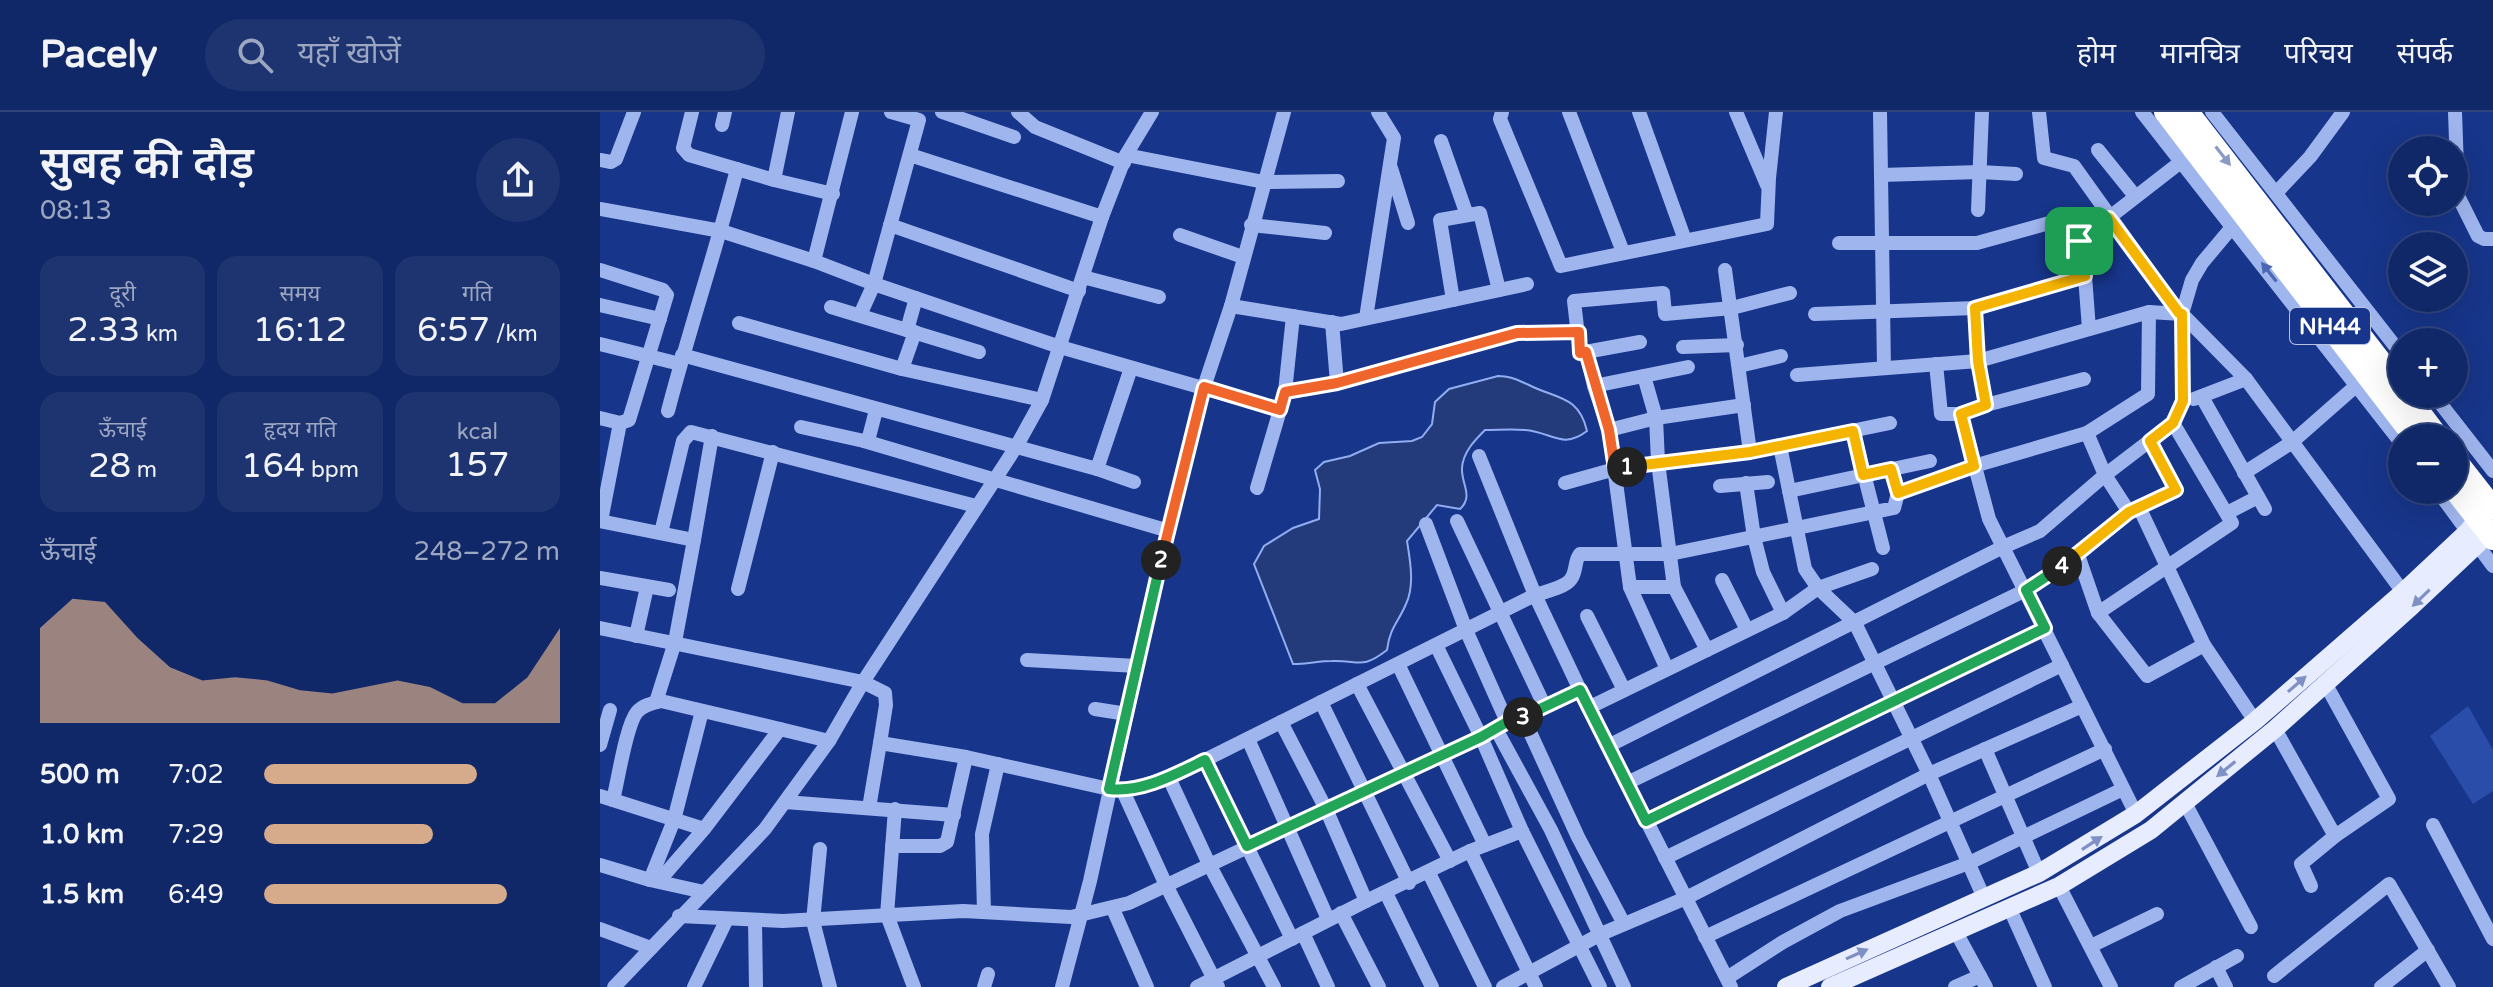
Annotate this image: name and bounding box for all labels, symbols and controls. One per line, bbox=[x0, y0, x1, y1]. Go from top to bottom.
search box bbox=[205, 19, 765, 91]
text: Pacely bbox=[40, 32, 157, 78]
icon: search bbox=[233, 33, 277, 77]
text: यहाँ खोजें bbox=[297, 35, 401, 72]
text: होम bbox=[2077, 37, 2116, 71]
text: मानचित्र bbox=[2160, 37, 2240, 71]
text: परिचय bbox=[2284, 37, 2353, 71]
text: संपर्क bbox=[2397, 37, 2453, 71]
map controls bbox=[2388, 136, 2468, 504]
button: locate bbox=[2388, 136, 2468, 216]
text: सुबह की दौड़ bbox=[40, 138, 254, 191]
button: share bbox=[476, 138, 560, 222]
one-way arrow bbox=[2214, 146, 2231, 166]
text: 08:13 bbox=[40, 195, 112, 226]
pin bbox=[2045, 207, 2113, 275]
icon: arrive bbox=[2057, 219, 2101, 263]
button: layers bbox=[2388, 232, 2468, 312]
one-way arrow bbox=[2261, 262, 2277, 282]
text: दूरी bbox=[109, 281, 136, 307]
text: समय bbox=[280, 281, 320, 307]
text: गति bbox=[462, 281, 493, 307]
road number: NH44 bbox=[2290, 308, 2370, 344]
text: 2.33 bbox=[67, 310, 140, 351]
text: 16:12 bbox=[253, 310, 347, 351]
text: 6:57 bbox=[417, 310, 490, 351]
text: km bbox=[140, 321, 178, 347]
text: /km bbox=[490, 321, 538, 347]
button: + bbox=[2388, 328, 2468, 408]
text: ऊँचाई bbox=[99, 417, 147, 443]
text: हृदय गति bbox=[264, 417, 336, 443]
text: kcal bbox=[457, 419, 498, 445]
button: − bbox=[2388, 424, 2468, 504]
text: 157 bbox=[445, 445, 509, 486]
text: 28 bbox=[88, 446, 131, 487]
text: 164 bbox=[241, 446, 305, 487]
pin: 1 bbox=[1607, 447, 1647, 487]
text: 1 bbox=[1620, 454, 1634, 480]
text: m bbox=[131, 457, 157, 483]
text: bpm bbox=[305, 457, 359, 483]
text: ऊँचाई bbox=[40, 536, 96, 567]
text: 248–272 m bbox=[414, 536, 560, 567]
pin: 2 bbox=[1141, 540, 1181, 580]
pin: 4 bbox=[2042, 546, 2082, 586]
text: 2 bbox=[1154, 547, 1168, 573]
text: 4 bbox=[2055, 553, 2069, 579]
one-way arrow bbox=[2412, 588, 2431, 606]
one-way arrow bbox=[2287, 676, 2307, 693]
pin: 3 bbox=[1503, 697, 1543, 737]
text: 3 bbox=[1516, 704, 1530, 730]
text: 500 m bbox=[40, 759, 120, 790]
text: 7:02 bbox=[168, 759, 224, 790]
one-way arrow bbox=[2216, 761, 2236, 777]
text: 1.0 km bbox=[40, 819, 124, 850]
text: 7:29 bbox=[168, 819, 224, 850]
one-way arrow bbox=[2081, 835, 2102, 850]
text: 1.5 km bbox=[40, 879, 124, 910]
text: 6:49 bbox=[168, 879, 224, 910]
one-way arrow bbox=[1845, 947, 1869, 961]

